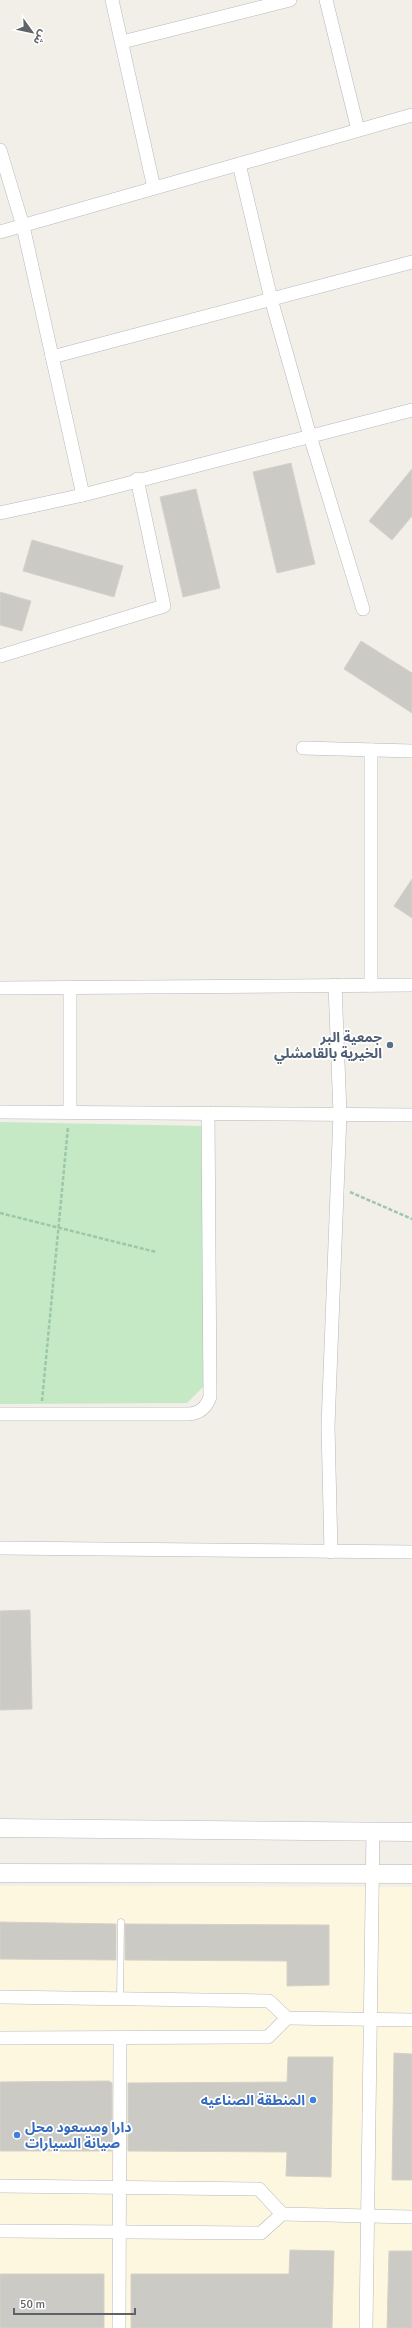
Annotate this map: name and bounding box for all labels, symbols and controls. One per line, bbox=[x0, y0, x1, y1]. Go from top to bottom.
north arrow bbox=[12, 12, 52, 52]
text: ش bbox=[30, 27, 50, 47]
place label: جمعية البر الخيرية بالقامشلي bbox=[274, 1029, 382, 1064]
marker: جمعية البر الخيرية بالقامشلي bbox=[385, 1040, 395, 1050]
place label: المنطقة الصناعيه bbox=[201, 2092, 305, 2109]
marker: المنطقة الصناعيه bbox=[308, 2095, 318, 2105]
place label: دارا ومسعود محل صيانة السيارات bbox=[25, 2119, 131, 2152]
marker: دارا ومسعود محل صيانة السيارات bbox=[12, 2130, 22, 2140]
scale bar bbox=[14, 2290, 135, 2316]
text: 50 m bbox=[20, 2297, 45, 2312]

